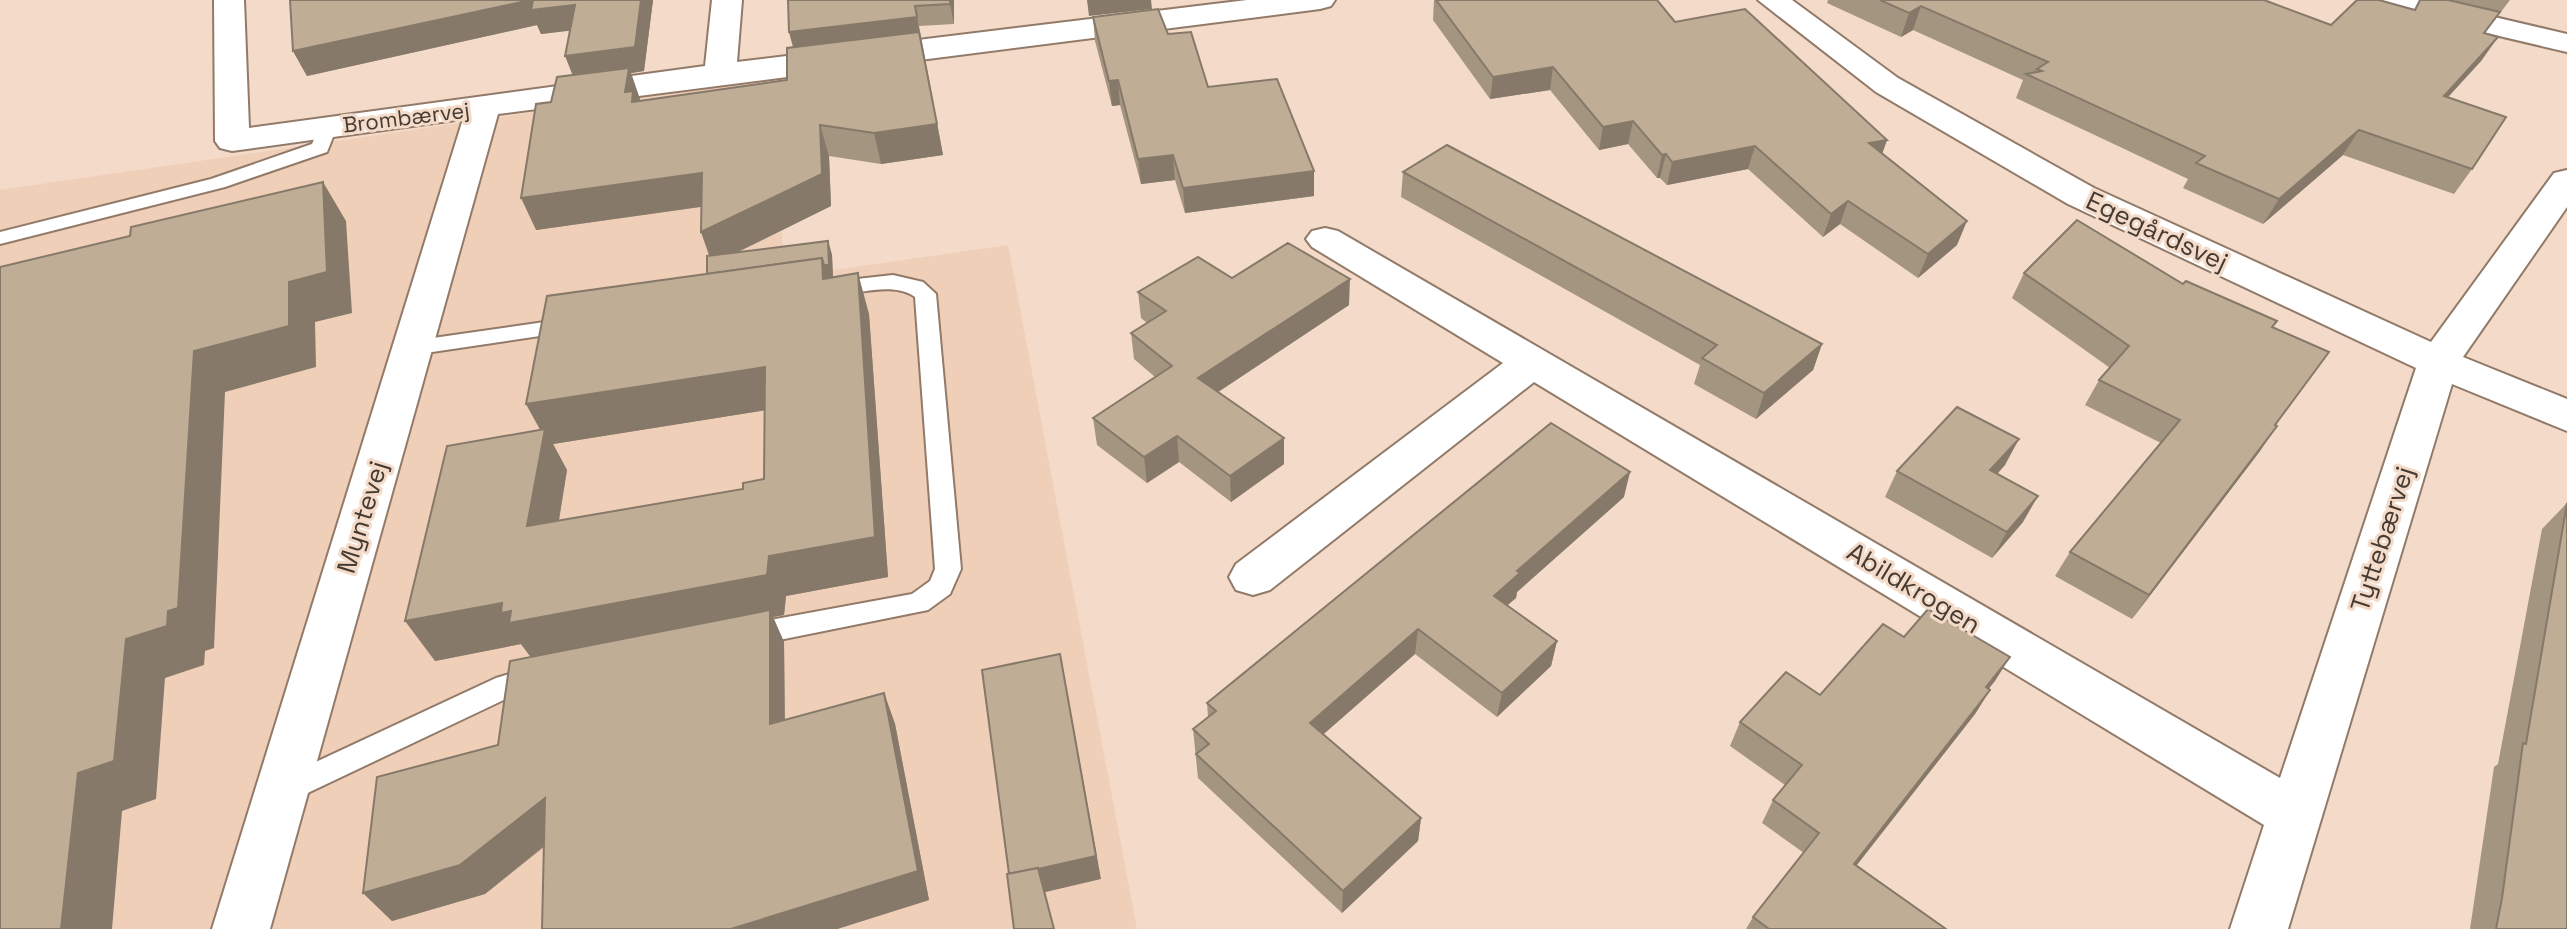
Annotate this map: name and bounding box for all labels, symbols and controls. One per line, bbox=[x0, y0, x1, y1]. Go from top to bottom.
street label: Brombærvej bbox=[341, 95, 471, 139]
street label: Egegårdsvej bbox=[2080, 183, 2234, 279]
street label: Myntevej bbox=[329, 457, 395, 577]
street label: Tyttebærvej bbox=[2343, 462, 2421, 616]
street label: Abildkrogen bbox=[1841, 535, 1987, 641]

